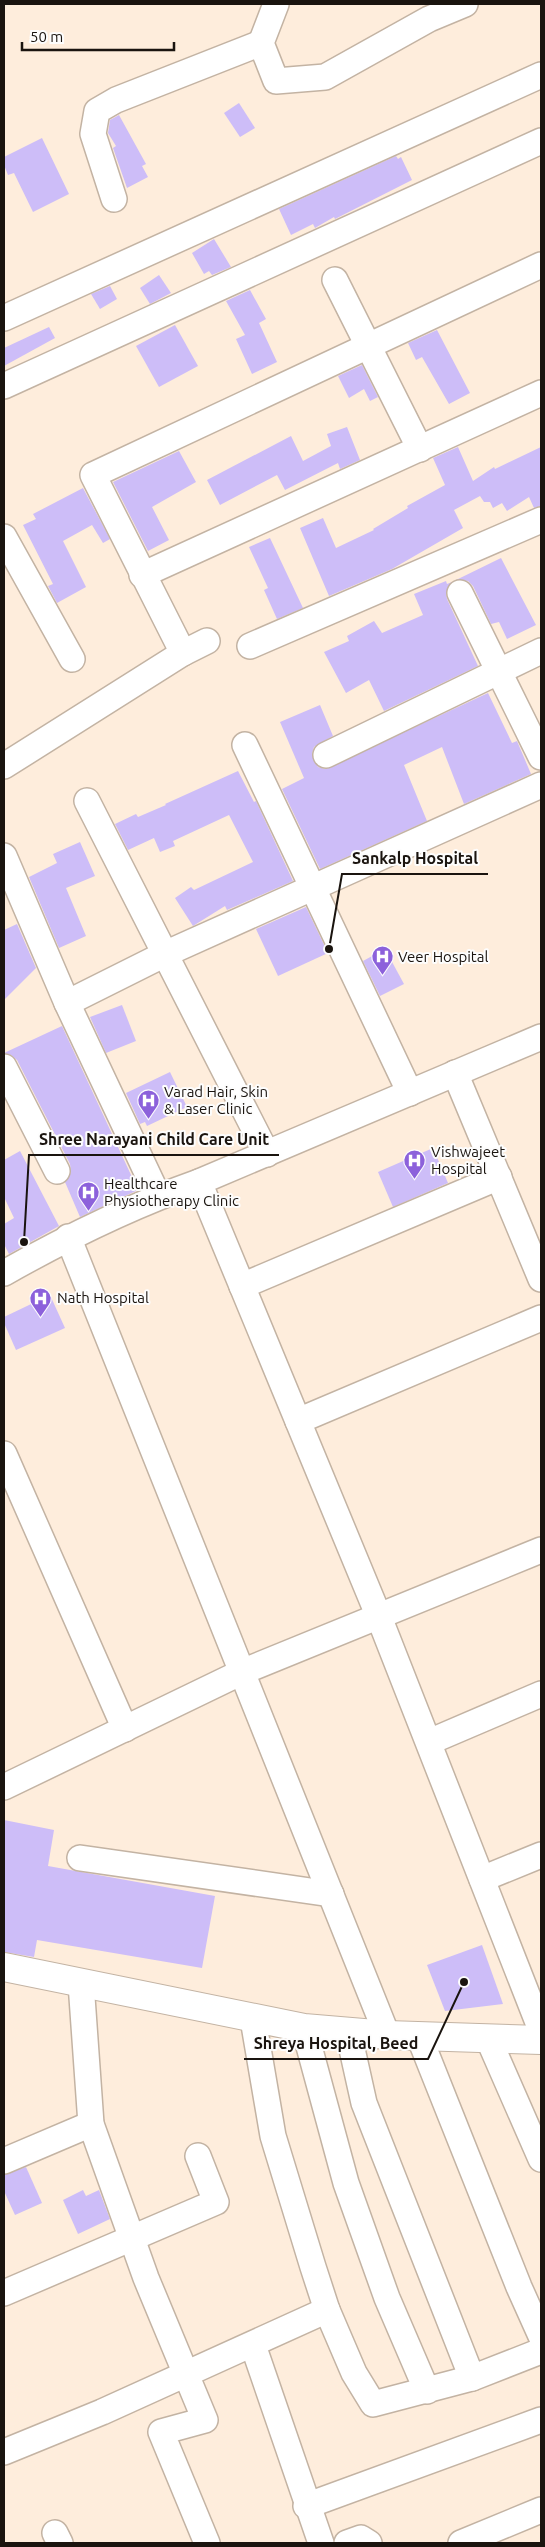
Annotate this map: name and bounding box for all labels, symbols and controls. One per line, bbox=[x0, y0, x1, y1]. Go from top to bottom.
scale bar bbox=[22, 20, 175, 52]
text: 50 m bbox=[30, 28, 63, 45]
callout: Sankalp Hospital bbox=[342, 843, 488, 874]
text: Sankalp Hospital bbox=[352, 849, 478, 867]
hospital icon: Veer Hospital bbox=[370, 945, 394, 976]
place label: Veer Hospital bbox=[398, 948, 488, 965]
place label: Varad Hair, Skin & Laser Clinic bbox=[164, 1083, 268, 1117]
hospital icon: Varad Hair, Skin & Laser Clinic bbox=[136, 1089, 160, 1120]
callout: Shree Narayani Child Care Unit bbox=[29, 1124, 279, 1155]
text: Shree Narayani Child Care Unit bbox=[39, 1130, 269, 1148]
place label: Vishwajeet Hospital bbox=[431, 1143, 505, 1177]
hospital icon: Vishwajeet Hospital bbox=[403, 1149, 427, 1180]
place label: Healthcare Physiotherapy Clinic bbox=[104, 1175, 239, 1209]
hospital icon: Healthcare Physiotherapy Clinic bbox=[76, 1181, 100, 1212]
hospital icon: Nath Hospital bbox=[29, 1286, 53, 1317]
place label: Nath Hospital bbox=[57, 1289, 149, 1306]
callout: Shreya Hospital, Beed bbox=[244, 2028, 428, 2059]
text: Shreya Hospital, Beed bbox=[254, 2034, 418, 2052]

